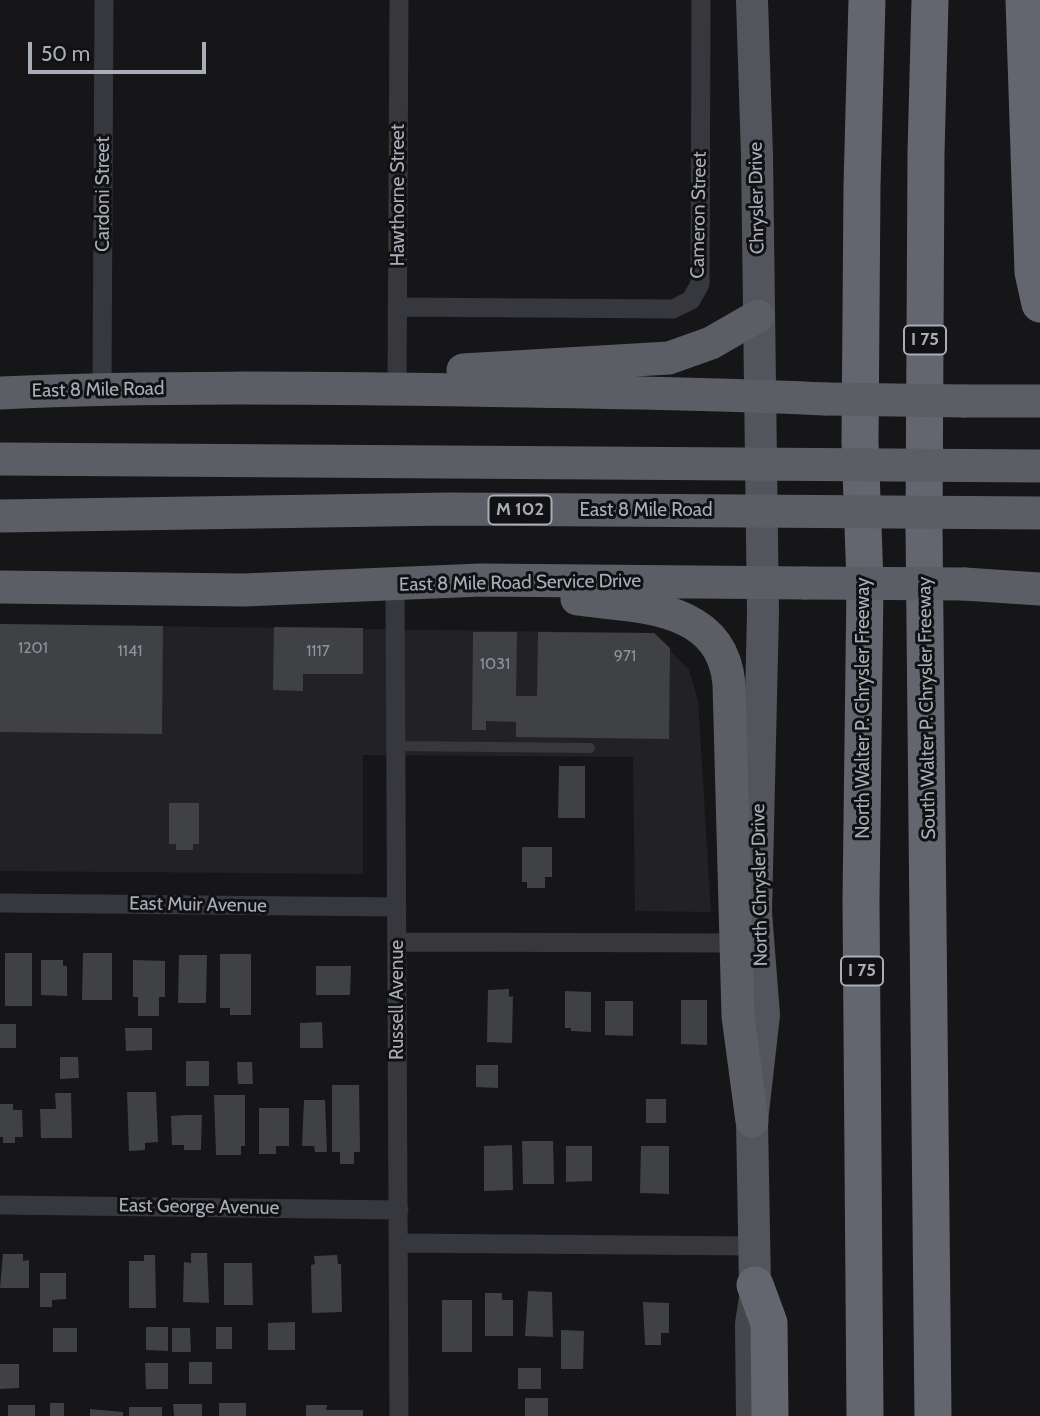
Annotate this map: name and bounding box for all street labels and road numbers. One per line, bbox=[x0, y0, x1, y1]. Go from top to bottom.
street label: Hawthorne Street bbox=[387, 124, 409, 266]
street label: Cardoni Street bbox=[92, 136, 114, 252]
street label: Chrysler Drive bbox=[745, 142, 769, 254]
street label: Cameron Street bbox=[686, 151, 712, 279]
road number: I 75 bbox=[904, 326, 946, 354]
street label: East 8 Mile Road bbox=[31, 377, 165, 403]
road number: M 102 bbox=[489, 496, 552, 524]
street label: East 8 Mile Road bbox=[580, 499, 712, 521]
street label: East 8 Mile Road Service Drive bbox=[399, 569, 641, 597]
street label: South Walter P. Chrysler Freeway bbox=[913, 576, 941, 840]
street label: North Walter P. Chrysler Freeway bbox=[852, 577, 874, 839]
street label: North Chrysler Drive bbox=[747, 803, 773, 967]
street label: East Muir Avenue bbox=[129, 892, 267, 918]
street label: Russell Avenue bbox=[386, 940, 408, 1060]
road number: I 75 bbox=[841, 956, 883, 986]
street label: East George Avenue bbox=[118, 1194, 280, 1220]

